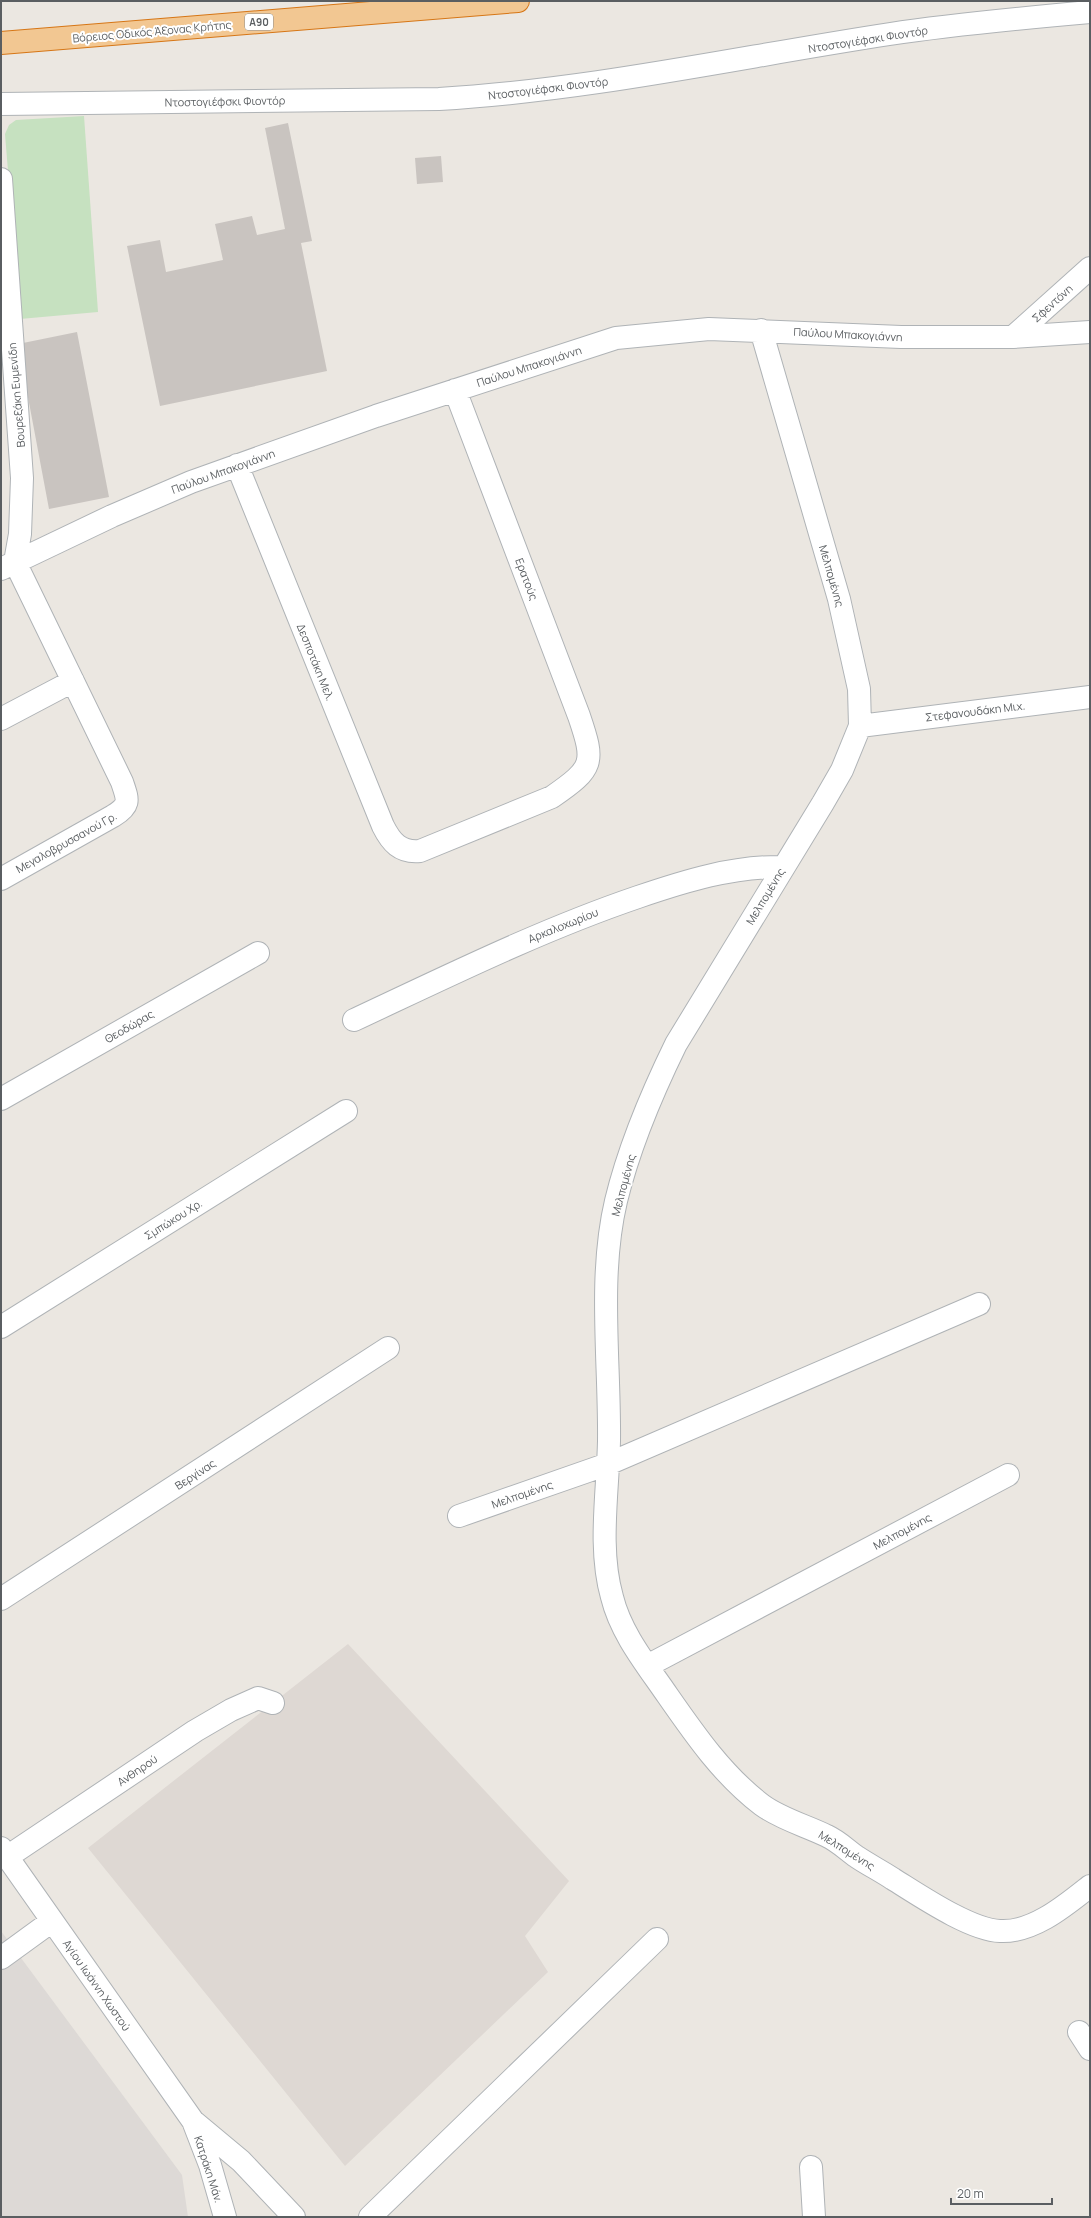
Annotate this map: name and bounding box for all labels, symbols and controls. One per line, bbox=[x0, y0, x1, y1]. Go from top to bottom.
road number: Α90 bbox=[245, 14, 273, 30]
street label: Βόρειος Οδικός Άξονας Κρήτης bbox=[72, 17, 232, 45]
street label: Ντοστογιέφσκι Φιοντόρ bbox=[807, 22, 929, 56]
street label: Ντοστογιέφσκι Φιοντόρ bbox=[487, 73, 609, 103]
street label: Ντοστογιέφσκι Φιοντόρ bbox=[165, 92, 286, 110]
street label: Σφεντόνη bbox=[1028, 281, 1076, 325]
street label: Παύλου Μπακογιάννη bbox=[793, 324, 903, 344]
street label: Βουρεξάκη Ευμενίδη bbox=[4, 342, 28, 448]
street label: Παύλου Μπακογιάννη bbox=[475, 342, 583, 390]
street label: Παύλου Μπακογιάννη bbox=[169, 445, 277, 497]
street label: Μελπομένης bbox=[816, 543, 848, 609]
street label: Ερατούς bbox=[512, 556, 542, 602]
street label: Δεσποτάκη Μελ. bbox=[294, 621, 338, 703]
street label: Στεφανουδάκη Μιχ. bbox=[924, 697, 1026, 725]
street label: Μεγαλοβρυσσανού Γρ. bbox=[13, 808, 119, 876]
street label: Μελπομένης bbox=[742, 865, 788, 927]
street label: Αρκαλοχωρίου bbox=[526, 904, 600, 946]
street label: Θεοδώρας bbox=[102, 1006, 156, 1046]
street label: Μελπομένης bbox=[607, 1152, 639, 1218]
street label: Σμπώκου Χρ. bbox=[141, 1195, 205, 1243]
street label: Βεργίνας bbox=[172, 1455, 218, 1493]
street label: Μελπομένης bbox=[489, 1476, 555, 1512]
street label: Μελπομένης bbox=[870, 1509, 934, 1553]
street label: Ανθηρού bbox=[114, 1751, 160, 1789]
street label: Μελπομένης bbox=[816, 1827, 878, 1873]
street label: Αγίου Ιωάννη Χωστού bbox=[60, 1936, 134, 2034]
street label: Κατράκη Μάν. bbox=[191, 2134, 227, 2204]
scale bar bbox=[951, 2180, 1052, 2206]
text: 20 m bbox=[957, 2185, 984, 2202]

